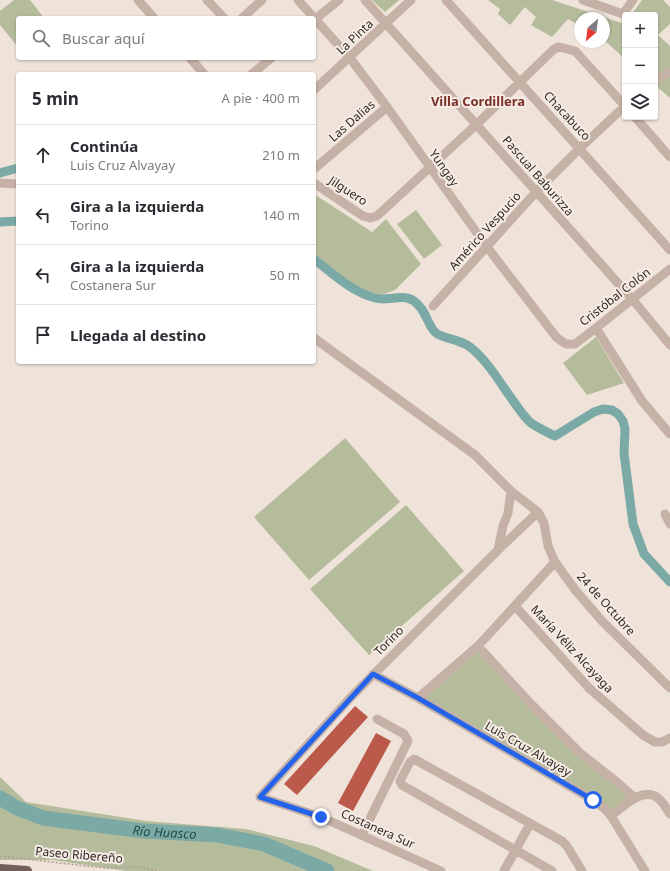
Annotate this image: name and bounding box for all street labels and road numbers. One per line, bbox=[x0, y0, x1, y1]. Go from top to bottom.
street label: La Pinta bbox=[332, 15, 377, 58]
street label: Chacabuco bbox=[540, 87, 595, 144]
street label: Las Dalias bbox=[325, 96, 379, 145]
street label: Pascual Baburizza bbox=[499, 132, 578, 219]
street label: Yungay bbox=[426, 146, 464, 190]
street label: Jilguero bbox=[325, 171, 371, 209]
street label: Américo Vespucio bbox=[445, 188, 524, 274]
street label: Cristóbal Colón bbox=[576, 263, 654, 330]
street label: 24 de Octubre bbox=[573, 568, 640, 639]
street label: María Véliz Alcayaga bbox=[527, 601, 618, 696]
street label: Torino bbox=[370, 622, 407, 659]
street label: Luis Cruz Alvayay bbox=[482, 717, 575, 781]
street label: Costanera Sur bbox=[338, 805, 418, 852]
street label: Paseo Ribereño bbox=[35, 842, 124, 867]

